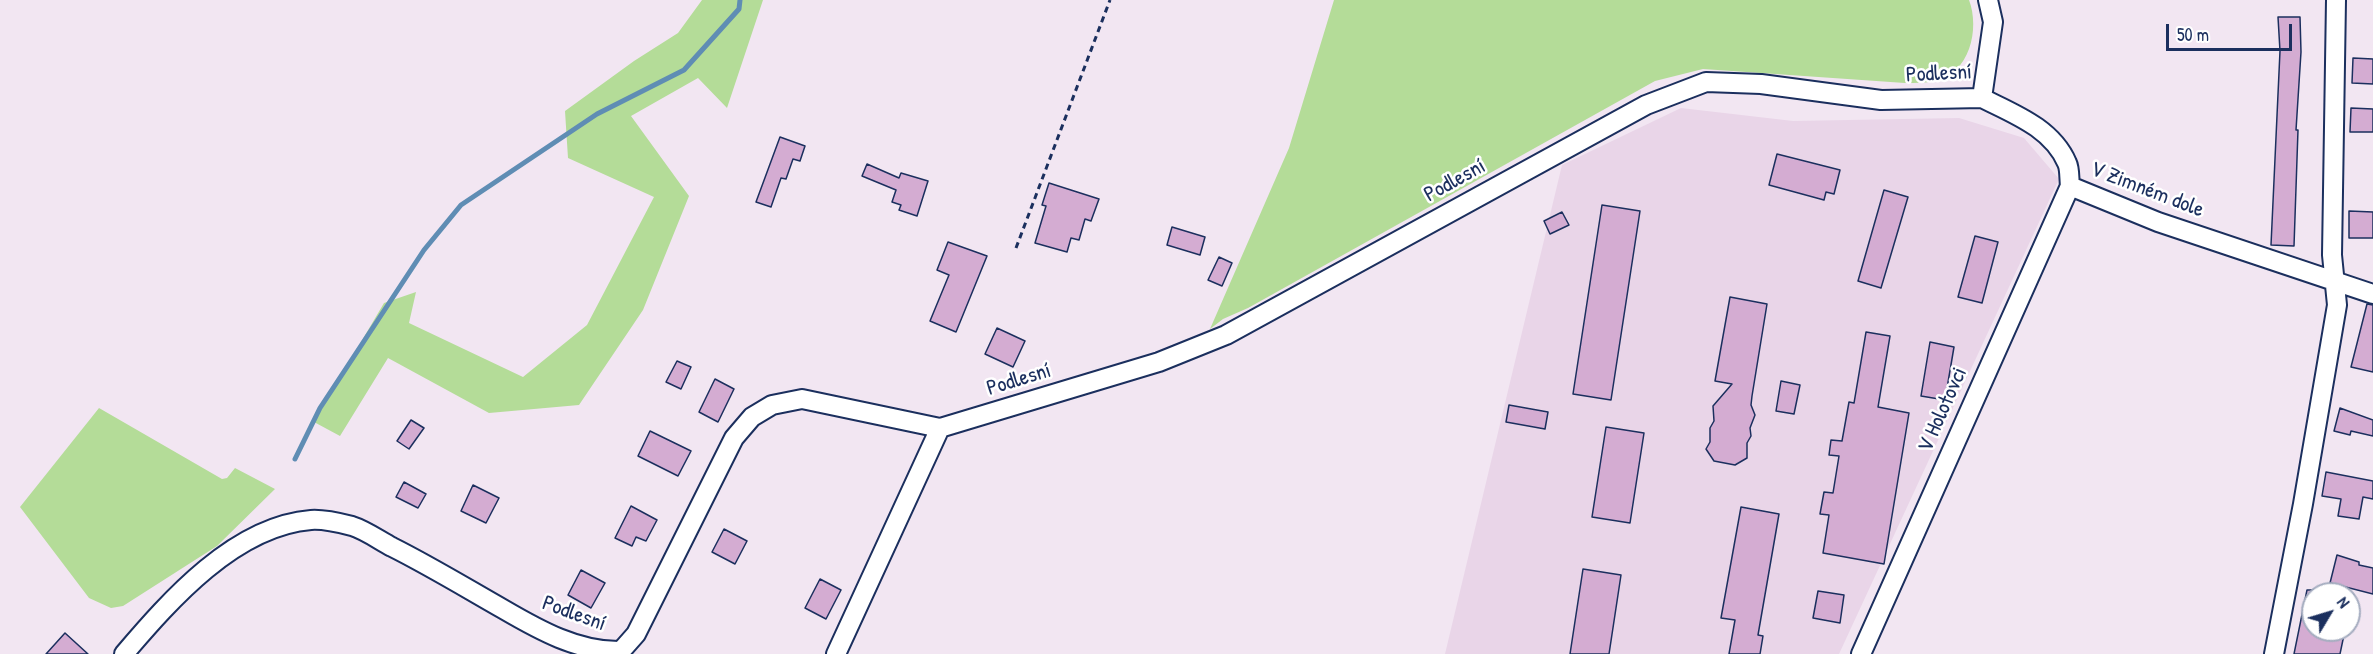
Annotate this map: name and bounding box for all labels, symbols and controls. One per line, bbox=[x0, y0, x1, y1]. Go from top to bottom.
scale bar bbox=[2169, 12, 2295, 50]
text: 50 m bbox=[2177, 22, 2209, 47]
street label: Podlesní bbox=[1905, 59, 1973, 89]
street label: Podlesní bbox=[1420, 153, 1490, 209]
street label: V Zimném dole bbox=[2087, 156, 2207, 224]
street label: Podlesní bbox=[984, 358, 1054, 402]
street label: V Holotovci bbox=[1913, 364, 1973, 456]
north arrow bbox=[2301, 582, 2361, 642]
street label: Podlesní bbox=[538, 590, 610, 638]
text: N bbox=[2332, 592, 2355, 612]

